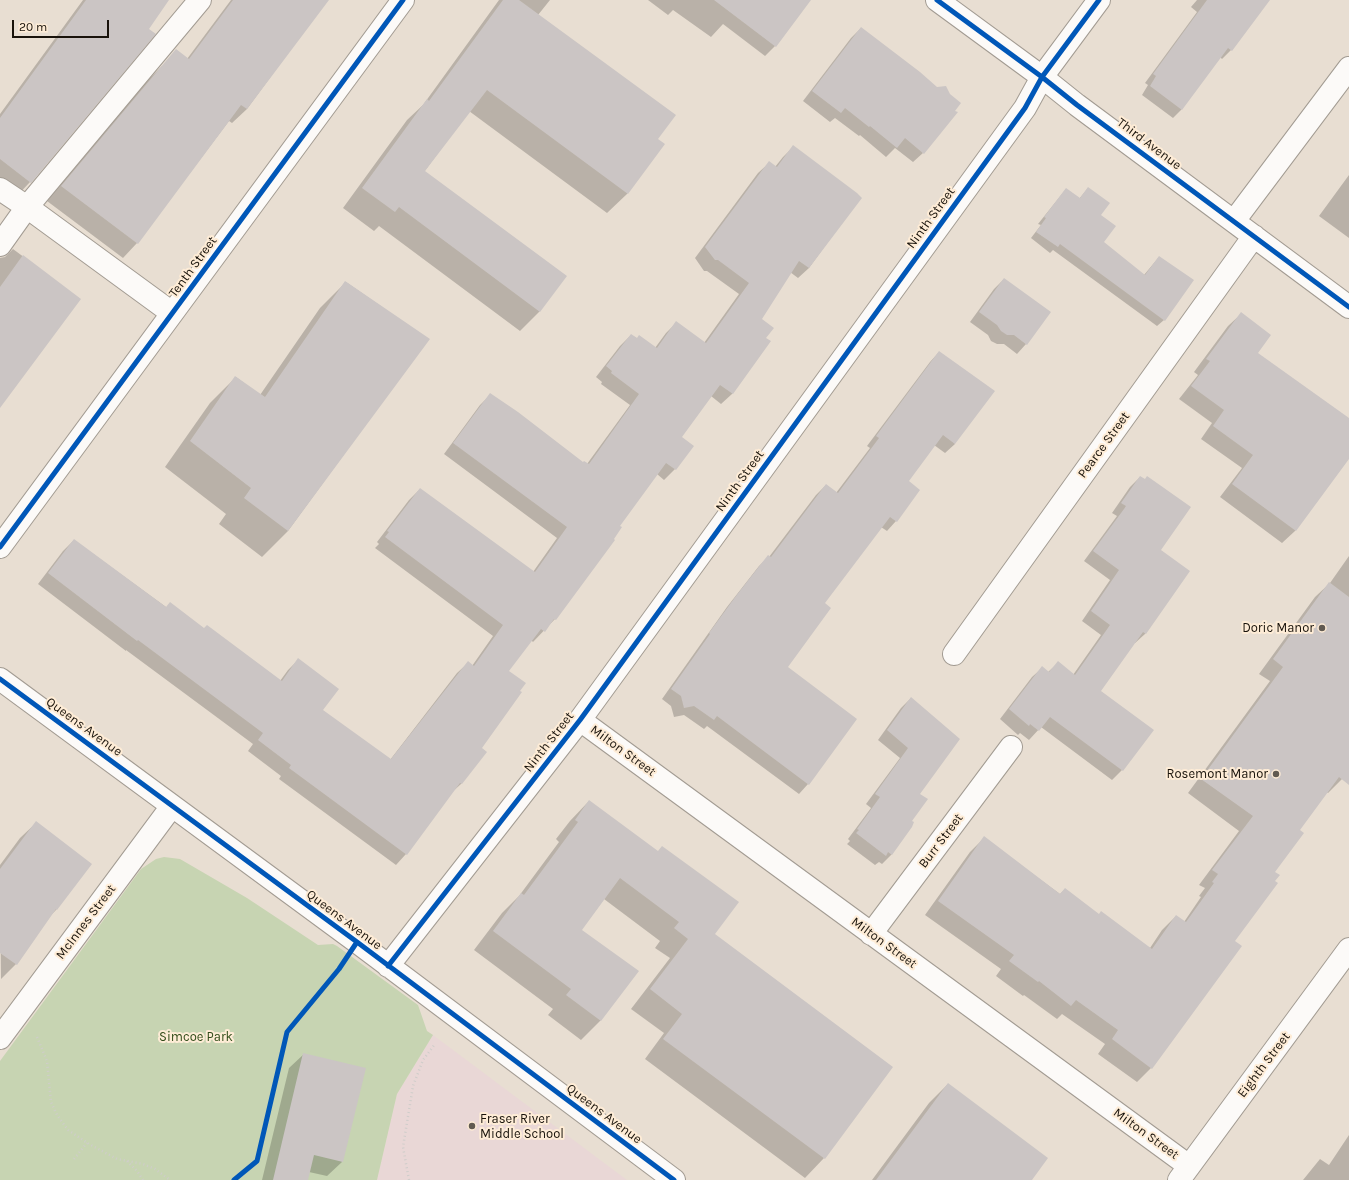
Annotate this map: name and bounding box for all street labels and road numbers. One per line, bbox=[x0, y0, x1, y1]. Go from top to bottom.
street label: Third Avenue bbox=[1114, 115, 1184, 173]
street label: Ninth Street bbox=[903, 184, 959, 252]
street label: Tenth Street bbox=[166, 233, 220, 301]
street label: Pearce Street bbox=[1075, 409, 1133, 481]
street label: Ninth Street bbox=[712, 447, 768, 515]
street label: Queens Avenue bbox=[43, 694, 125, 760]
street label: Ninth Street bbox=[521, 709, 577, 775]
street label: Milton Street bbox=[587, 722, 659, 780]
street label: Burr Street bbox=[915, 811, 967, 871]
street label: McInnes Street bbox=[53, 882, 119, 962]
street label: Queens Avenue bbox=[303, 887, 385, 953]
street label: Milton Street bbox=[848, 914, 920, 972]
street label: Eighth Street bbox=[1234, 1029, 1294, 1101]
street label: Queens Avenue bbox=[563, 1081, 645, 1147]
street label: Milton Street bbox=[1110, 1105, 1182, 1163]

